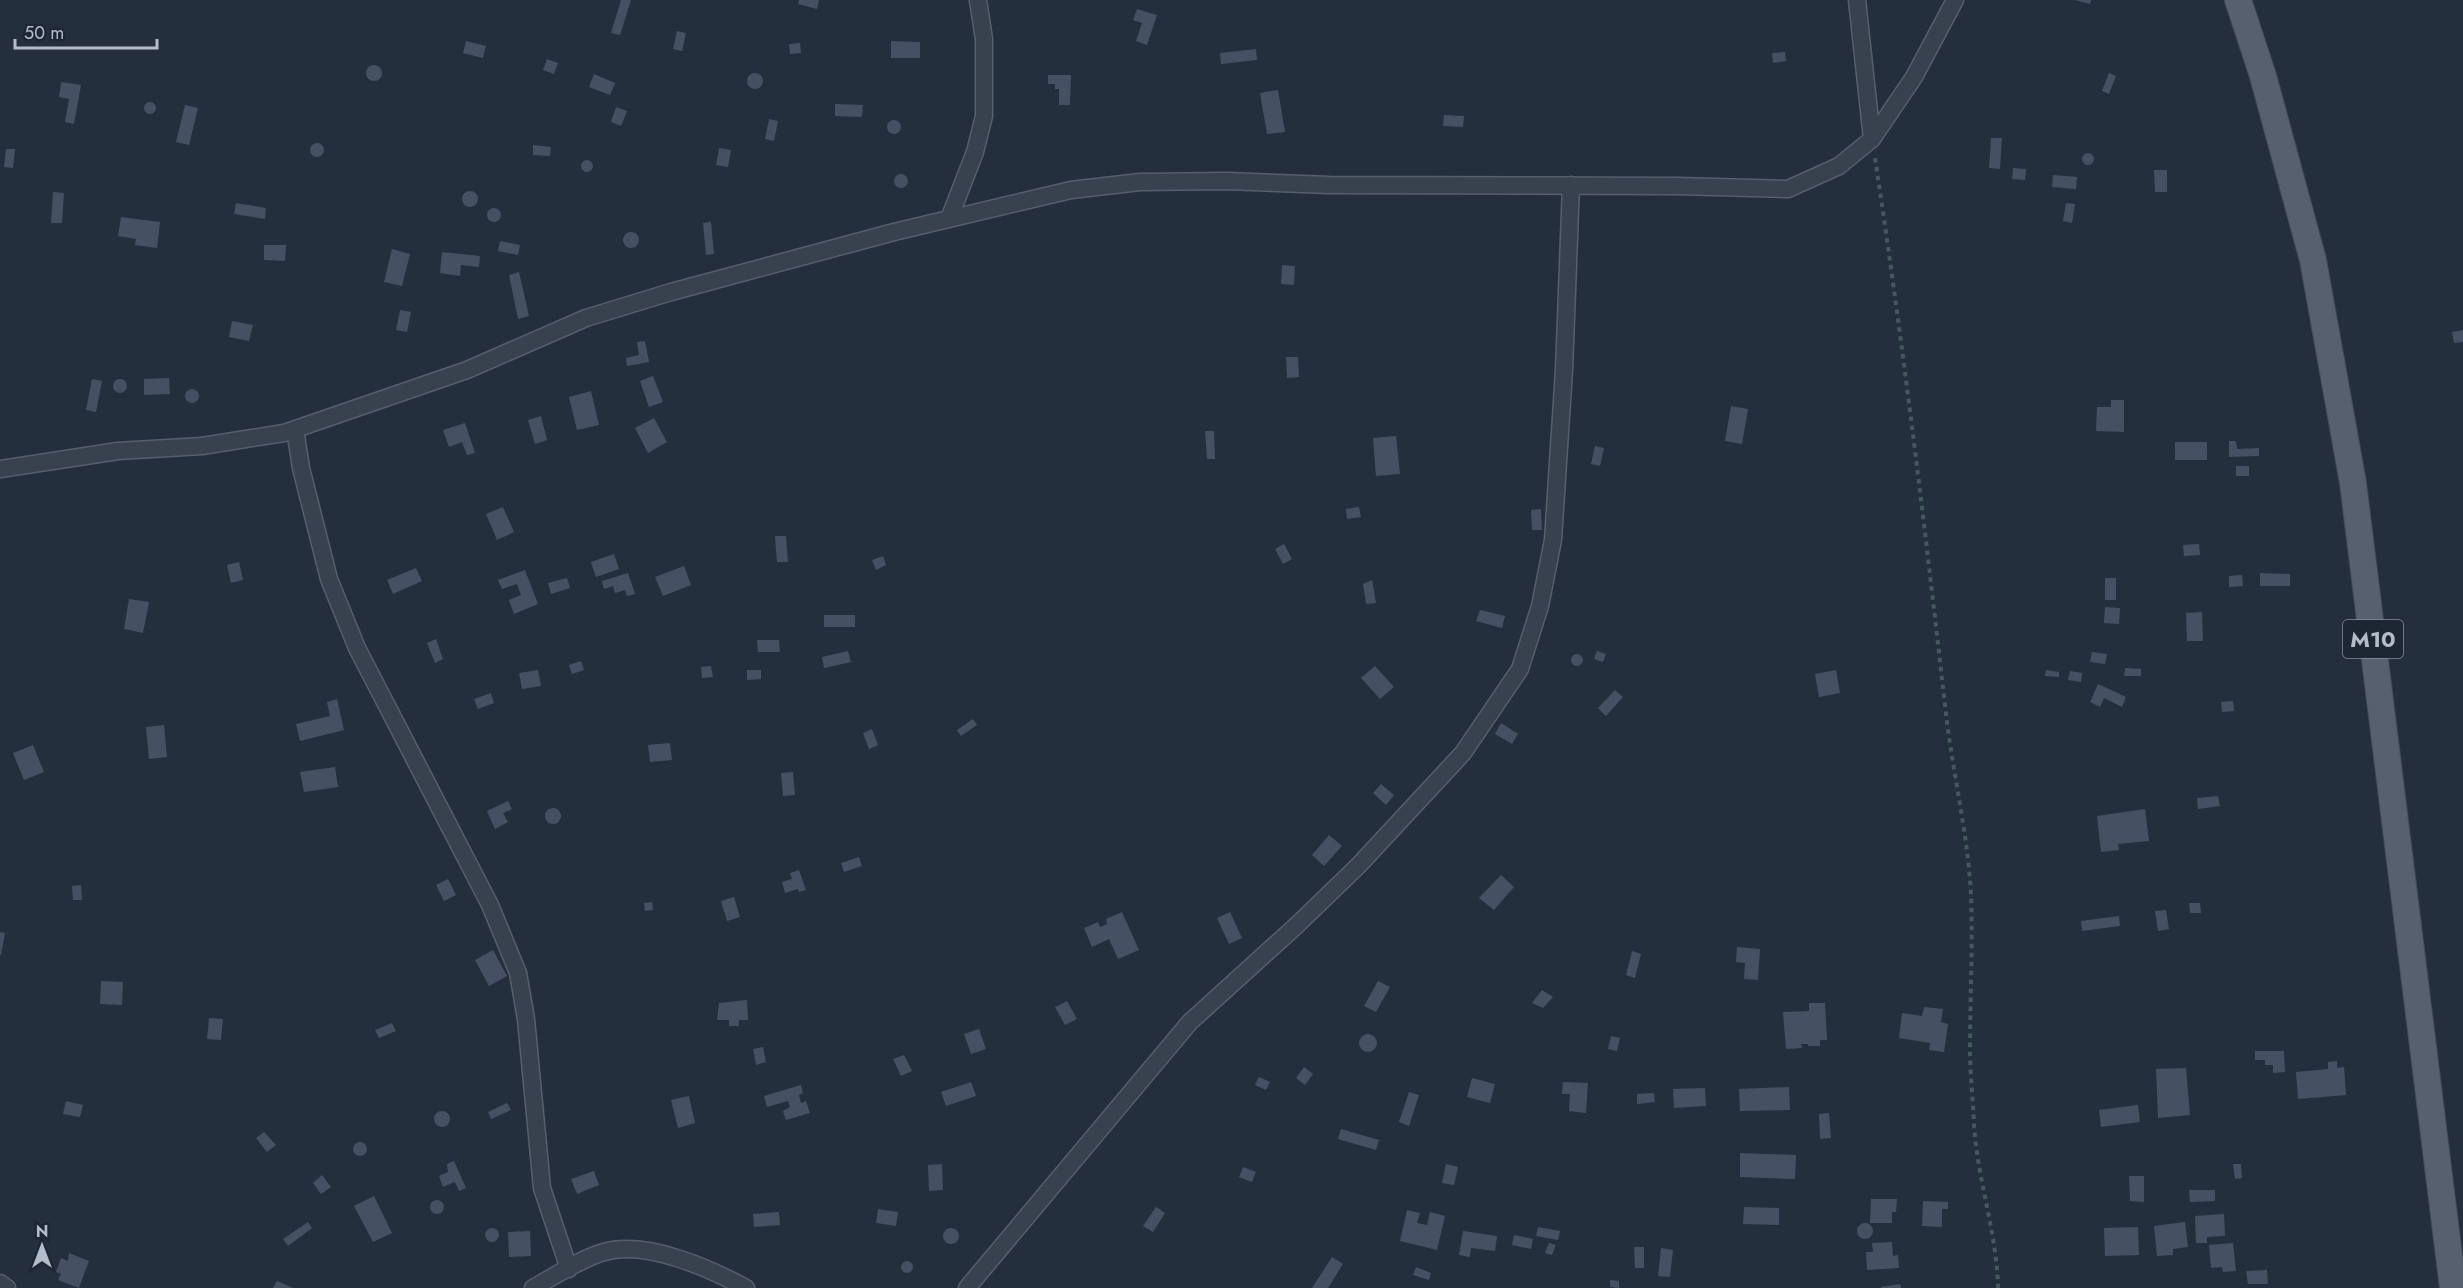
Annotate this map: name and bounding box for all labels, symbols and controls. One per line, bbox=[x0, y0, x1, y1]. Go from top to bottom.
scale bar bbox=[15, 12, 158, 50]
text: 50 m bbox=[24, 20, 64, 46]
road number: M10 bbox=[2343, 620, 2403, 658]
north arrow bbox=[12, 1216, 72, 1276]
text: N bbox=[36, 1220, 48, 1243]

